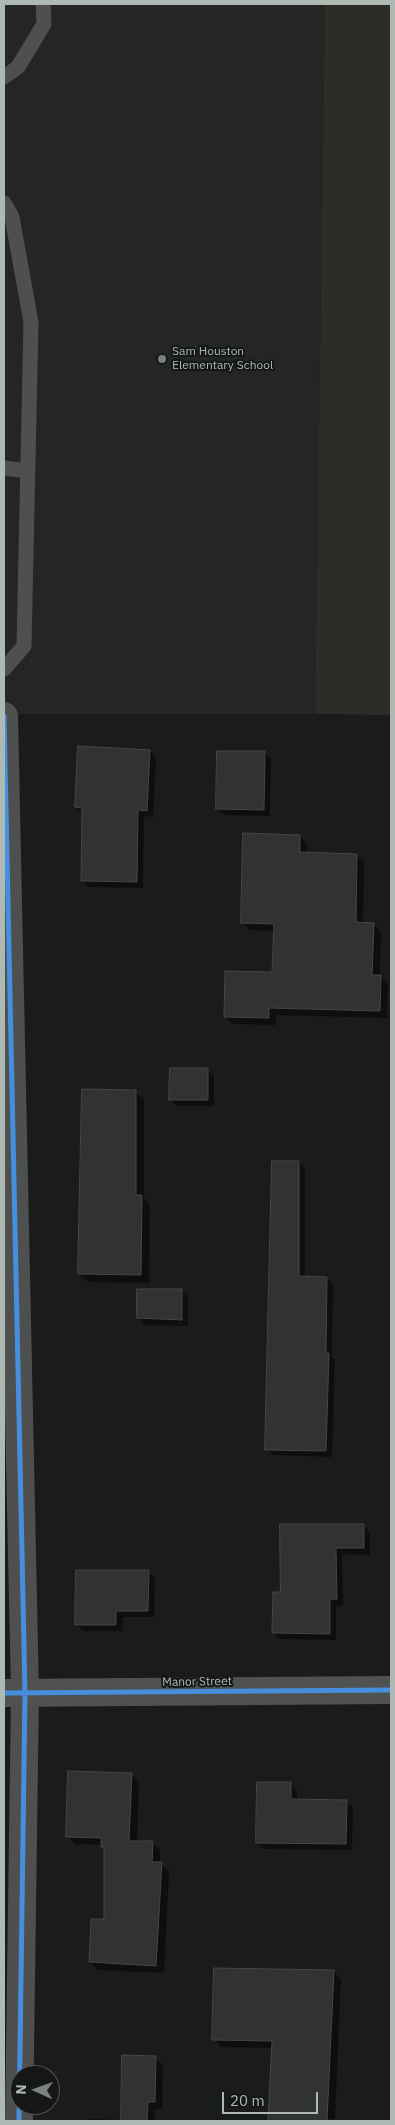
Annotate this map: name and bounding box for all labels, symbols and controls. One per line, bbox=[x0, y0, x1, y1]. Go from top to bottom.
place label: Sam Houston Elementary School bbox=[172, 345, 273, 373]
marker: Sam Houston Elementary School bbox=[156, 353, 168, 365]
street label: Manor Street bbox=[162, 1674, 232, 1690]
north arrow bbox=[10, 2065, 60, 2115]
scale bar bbox=[225, 2082, 321, 2114]
text: N bbox=[12, 2084, 30, 2095]
text: 20 m bbox=[230, 2091, 265, 2110]

